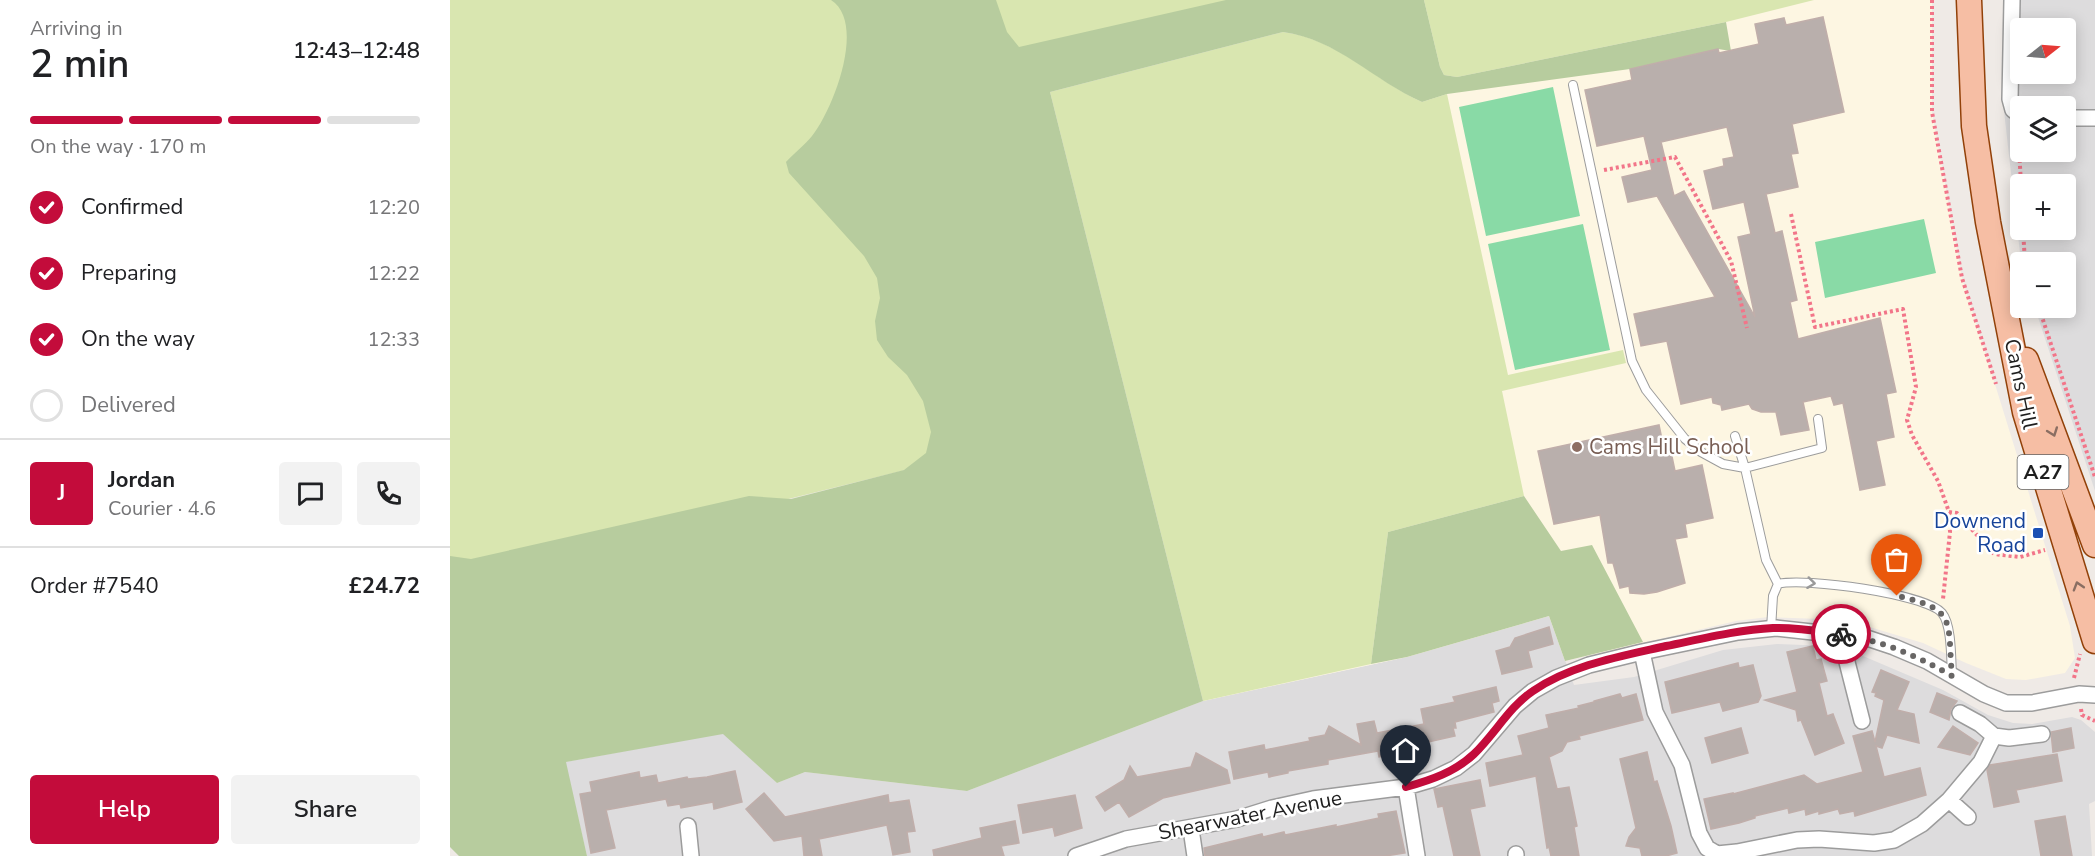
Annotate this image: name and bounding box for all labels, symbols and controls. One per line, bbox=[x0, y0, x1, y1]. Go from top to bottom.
text: Arriving in bbox=[30, 15, 123, 42]
north arrow bbox=[2010, 18, 2076, 84]
map controls bbox=[2010, 18, 2076, 318]
text: 12:43–12:48 bbox=[293, 36, 420, 66]
text: 2 min bbox=[30, 38, 129, 91]
button: layers bbox=[2010, 96, 2076, 162]
text: On the way · 170 m bbox=[30, 133, 206, 160]
button: + bbox=[2010, 174, 2076, 240]
icon: check bbox=[30, 191, 63, 224]
text: Confirmed bbox=[81, 192, 183, 222]
text: 12:20 bbox=[367, 194, 420, 221]
button: − bbox=[2010, 252, 2076, 318]
icon: check bbox=[30, 257, 63, 290]
text: Preparing bbox=[81, 258, 177, 288]
text: 12:22 bbox=[367, 260, 420, 287]
icon: check bbox=[30, 323, 63, 356]
text: On the way bbox=[81, 324, 195, 354]
text: 12:33 bbox=[367, 326, 420, 353]
street label: Cams Hill bbox=[1998, 336, 2044, 433]
text: Delivered bbox=[81, 390, 176, 420]
one-way arrow bbox=[2046, 426, 2059, 437]
place label: Cams Hill School bbox=[1589, 433, 1751, 461]
marker: Cams Hill School bbox=[1570, 440, 1584, 454]
road number: A27 bbox=[2018, 455, 2068, 489]
button: chat bbox=[279, 462, 342, 525]
button: phone bbox=[357, 462, 420, 525]
text: Jordan bbox=[108, 465, 175, 495]
text: J bbox=[58, 478, 65, 508]
text: Courier · 4.6 bbox=[108, 495, 216, 522]
place label: Downend Road bbox=[1934, 507, 2026, 559]
marker: Downend Road bbox=[2031, 526, 2045, 540]
pin bbox=[1871, 534, 1922, 596]
icon: bag bbox=[1880, 543, 1913, 576]
text: Order #7540 bbox=[30, 571, 159, 601]
text: £24.72 bbox=[349, 571, 420, 601]
one-way arrow bbox=[1807, 576, 1816, 589]
one-way arrow bbox=[2073, 581, 2085, 591]
courier bbox=[1811, 604, 1871, 664]
icon: bike bbox=[1825, 618, 1858, 651]
pin bbox=[1380, 725, 1431, 787]
icon: home bbox=[1389, 734, 1422, 767]
button: Help bbox=[30, 775, 219, 844]
button: Share bbox=[231, 775, 420, 844]
street label: Shearwater Avenue bbox=[1156, 783, 1344, 847]

